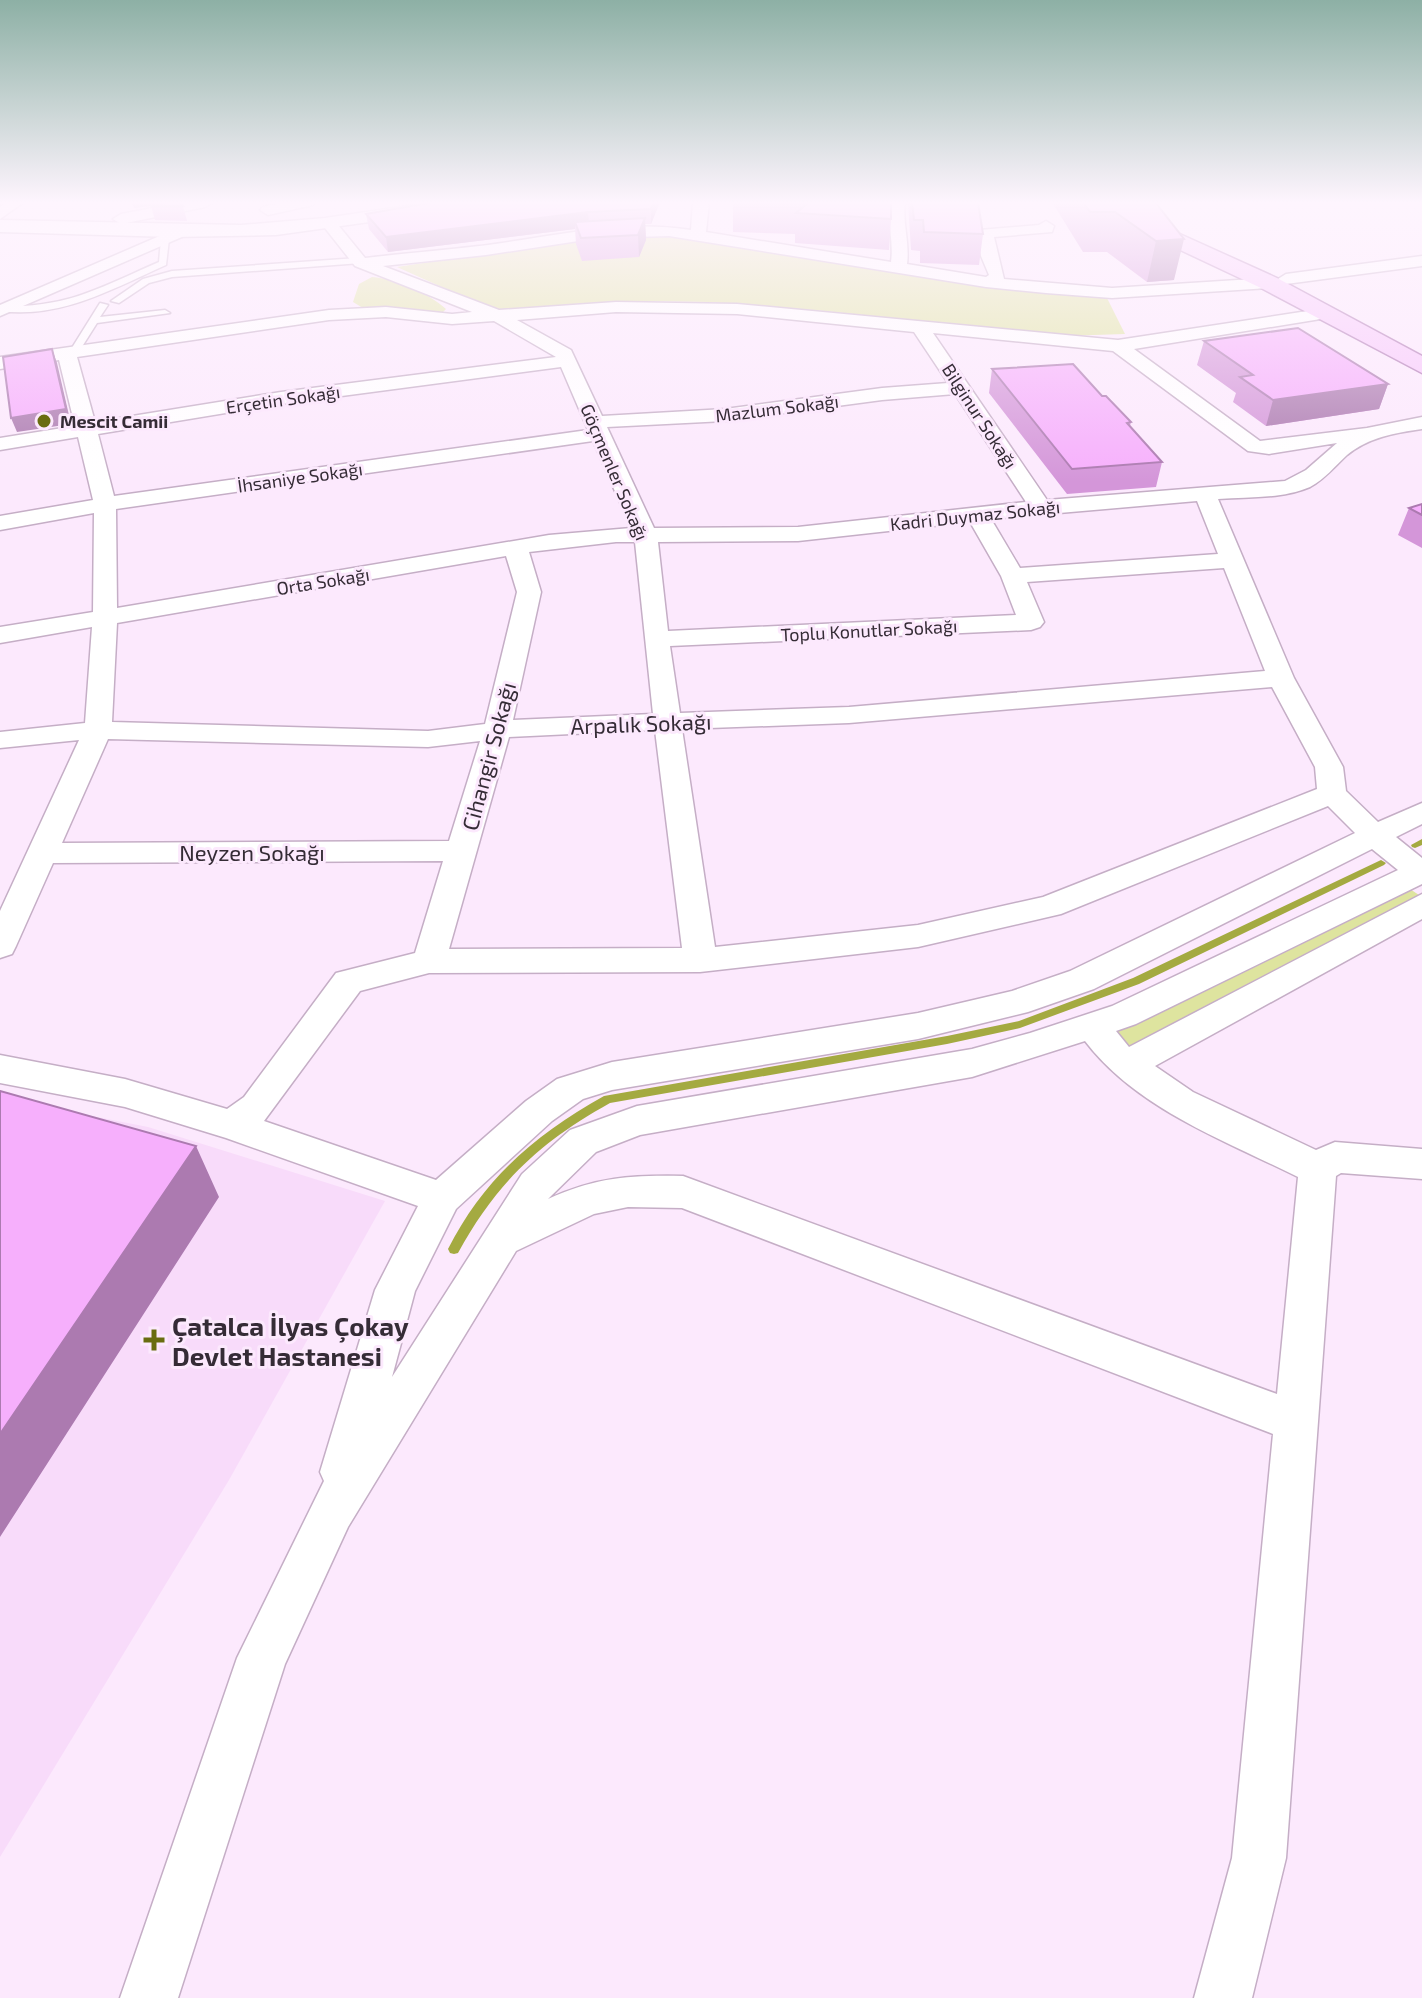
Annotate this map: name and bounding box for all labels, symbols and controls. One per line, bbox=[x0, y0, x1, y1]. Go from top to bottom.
street label: Bilginur Sokağı bbox=[938, 359, 1022, 473]
street label: Erçetin Sokağı bbox=[224, 380, 342, 419]
street label: Mazlum Sokağı bbox=[714, 390, 840, 426]
street label: Göçmenler Sokağı bbox=[575, 401, 654, 544]
place label: Mescit Camii bbox=[60, 410, 168, 432]
marker: Mescit Camii bbox=[35, 412, 53, 430]
street label: İhsaniye Sokağı bbox=[236, 457, 364, 497]
street label: Kadri Duymaz Sokağı bbox=[889, 495, 1061, 535]
street label: Orta Sokağı bbox=[275, 563, 371, 599]
street label: Toplu Konutlar Sokağı bbox=[780, 614, 958, 646]
street label: Cihangir Sokağı bbox=[456, 679, 520, 833]
street label: Arpalık Sokağı bbox=[570, 708, 712, 738]
street label: Neyzen Sokağı bbox=[179, 839, 325, 865]
place label: Çatalca İlyas Çokay Devlet Hastanesi bbox=[172, 1310, 409, 1371]
marker: Çatalca İlyas Çokay Devlet Hastanesi bbox=[143, 1329, 165, 1351]

